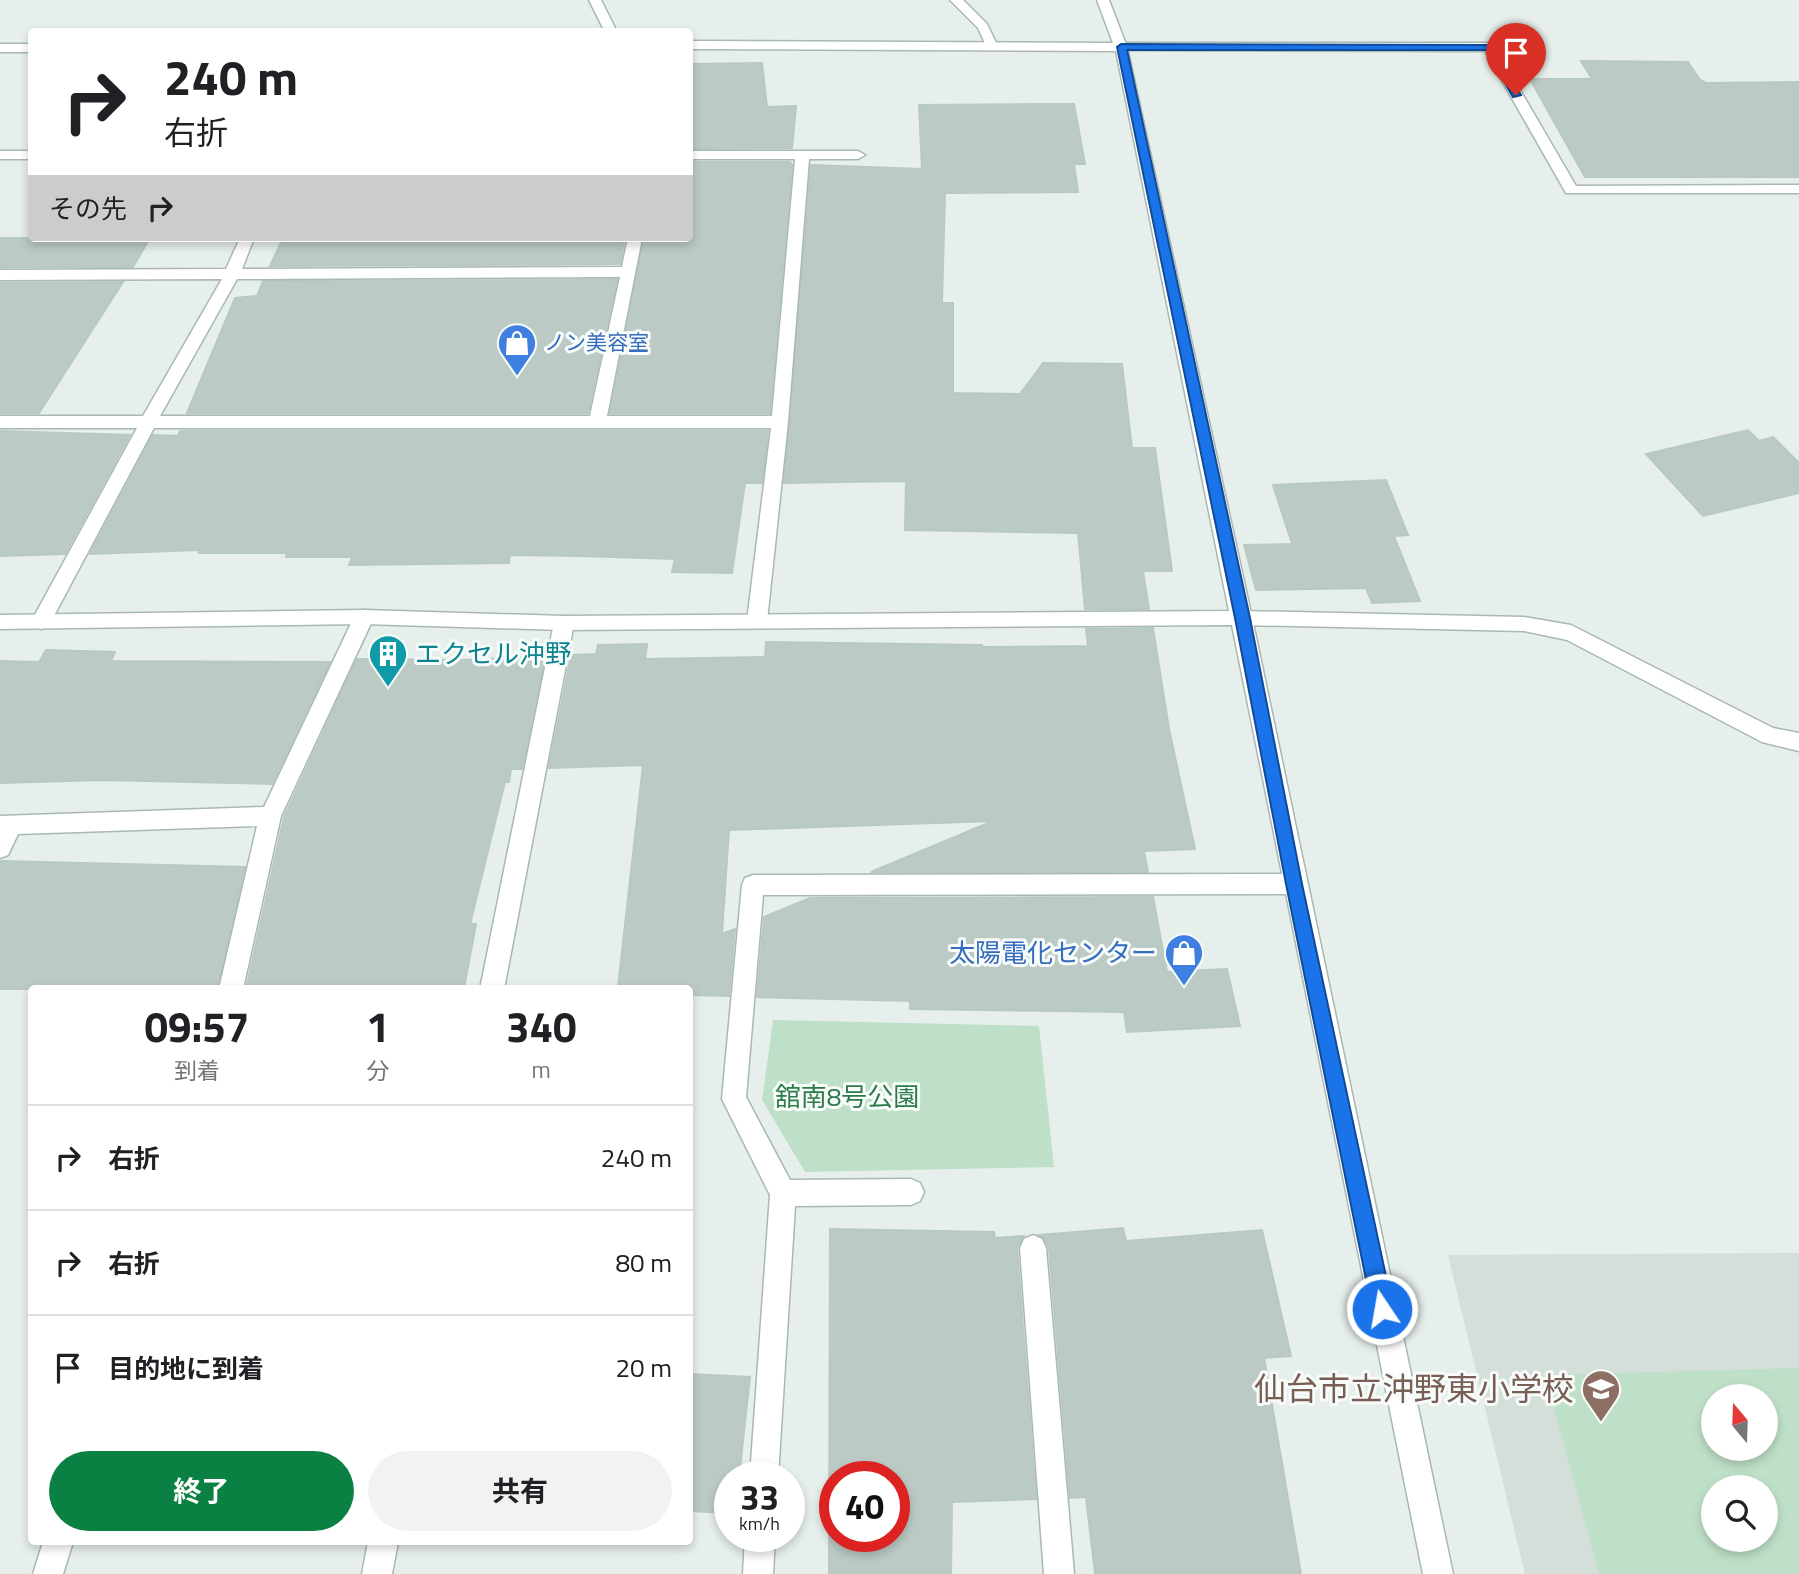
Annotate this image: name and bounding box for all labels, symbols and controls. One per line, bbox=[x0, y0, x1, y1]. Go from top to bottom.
pin bbox=[1486, 23, 1546, 95]
icon: arrive bbox=[1497, 34, 1535, 72]
text: 240 m bbox=[164, 39, 298, 114]
icon: right bbox=[49, 56, 140, 147]
text: 右折 bbox=[164, 108, 228, 156]
text: その先 bbox=[49, 189, 127, 228]
icon: right bbox=[141, 189, 179, 227]
shop icon: ノン美容室 bbox=[496, 322, 538, 377]
place label: ノン美容室 bbox=[544, 326, 649, 358]
building icon: エクセル沖野 bbox=[367, 633, 409, 688]
place label: エクセル沖野 bbox=[415, 634, 571, 673]
shop icon: 太陽電化センター bbox=[1163, 932, 1205, 987]
place label: 太陽電化センター bbox=[949, 933, 1157, 972]
text: 09:57 bbox=[145, 994, 249, 1058]
text: 1 bbox=[366, 994, 389, 1058]
text: 340 bbox=[506, 994, 576, 1058]
text: m bbox=[532, 1052, 551, 1087]
text: 到着 bbox=[174, 1053, 220, 1088]
text: 分 bbox=[366, 1053, 389, 1088]
park label: 舘南8号公園 bbox=[775, 1077, 919, 1116]
text: 240 m bbox=[601, 1138, 672, 1177]
icon: right bbox=[49, 1139, 87, 1177]
text: 右折 bbox=[108, 1139, 160, 1178]
text: 80 m bbox=[615, 1243, 672, 1282]
icon: right bbox=[49, 1244, 87, 1282]
text: 右折 bbox=[108, 1244, 160, 1283]
position arrow bbox=[1345, 1272, 1419, 1346]
text: 20 m bbox=[615, 1348, 672, 1387]
icon: arrive bbox=[49, 1349, 87, 1387]
text: 目的地に到着 bbox=[108, 1349, 264, 1388]
place label: 仙台市立沖野東小学校 bbox=[1254, 1364, 1574, 1412]
school or university icon: 仙台市立沖野東小学校 bbox=[1580, 1368, 1622, 1423]
north arrow bbox=[1701, 1384, 1778, 1461]
map controls bbox=[1701, 1384, 1778, 1552]
button: 終了 bbox=[49, 1451, 354, 1531]
button: 共有 bbox=[368, 1451, 672, 1531]
speed limit sign: 40 bbox=[819, 1461, 910, 1552]
text: 33 bbox=[740, 1470, 779, 1524]
button: search bbox=[1701, 1475, 1778, 1552]
text: km/h bbox=[739, 1510, 780, 1537]

